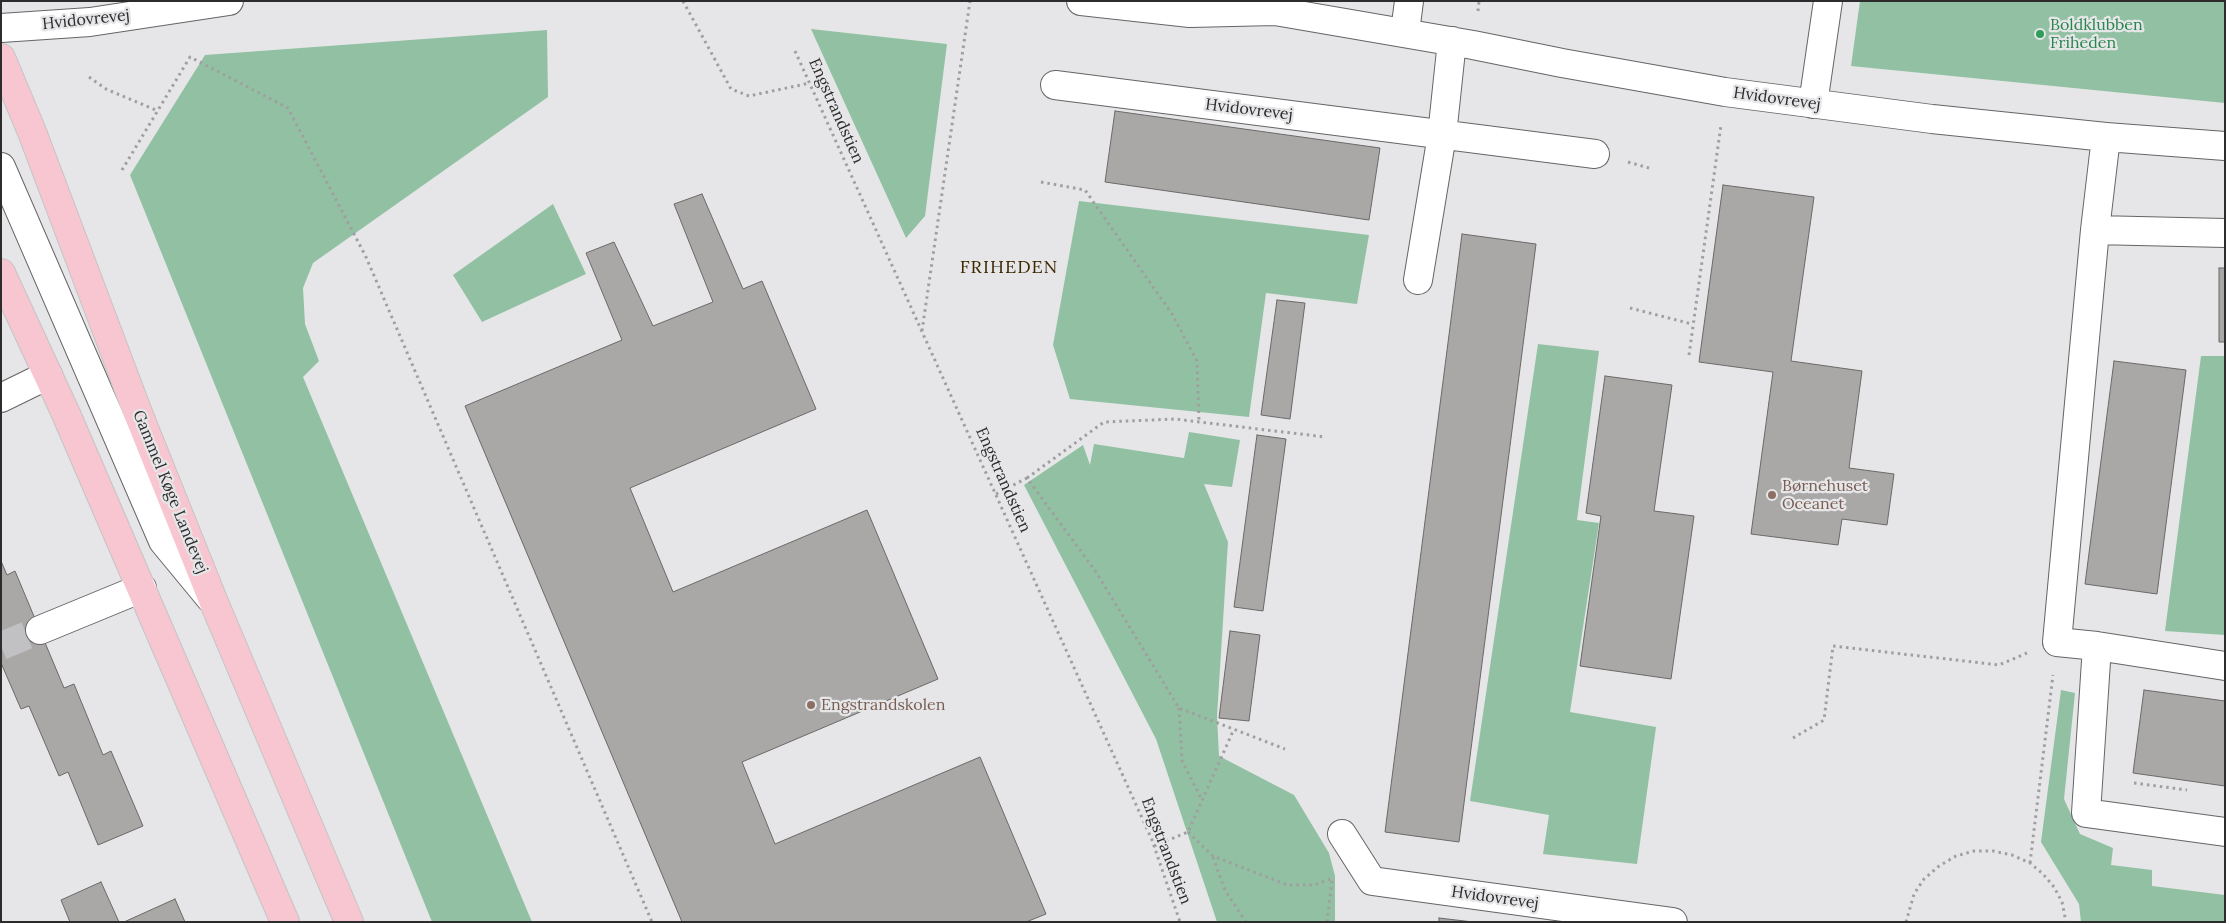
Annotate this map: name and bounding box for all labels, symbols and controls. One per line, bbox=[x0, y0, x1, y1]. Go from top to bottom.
street label: Hvidovrevej bbox=[41, 6, 131, 34]
place label: Boldklubben Friheden bbox=[2050, 15, 2143, 53]
marker: Boldklubben Friheden bbox=[2034, 28, 2046, 40]
street label: Engstrandstien bbox=[804, 56, 868, 166]
street label: Hvidovrevej bbox=[1732, 83, 1822, 115]
street label: Hvidovrevej bbox=[1204, 95, 1294, 125]
district label: FRIHEDEN bbox=[959, 257, 1059, 279]
street label: Gammel Køge Landevej bbox=[128, 407, 212, 577]
street label: Engstrandstien bbox=[971, 425, 1035, 535]
place label: Børnehuset Oceanet bbox=[1782, 476, 1868, 514]
marker: Børnehuset Oceanet bbox=[1766, 489, 1778, 501]
place label: Engstrandskolen bbox=[821, 695, 945, 715]
marker: Engstrandskolen bbox=[805, 699, 817, 711]
street label: Engstrandstien bbox=[1137, 795, 1195, 907]
street label: Hvidovrevej bbox=[1450, 882, 1540, 914]

